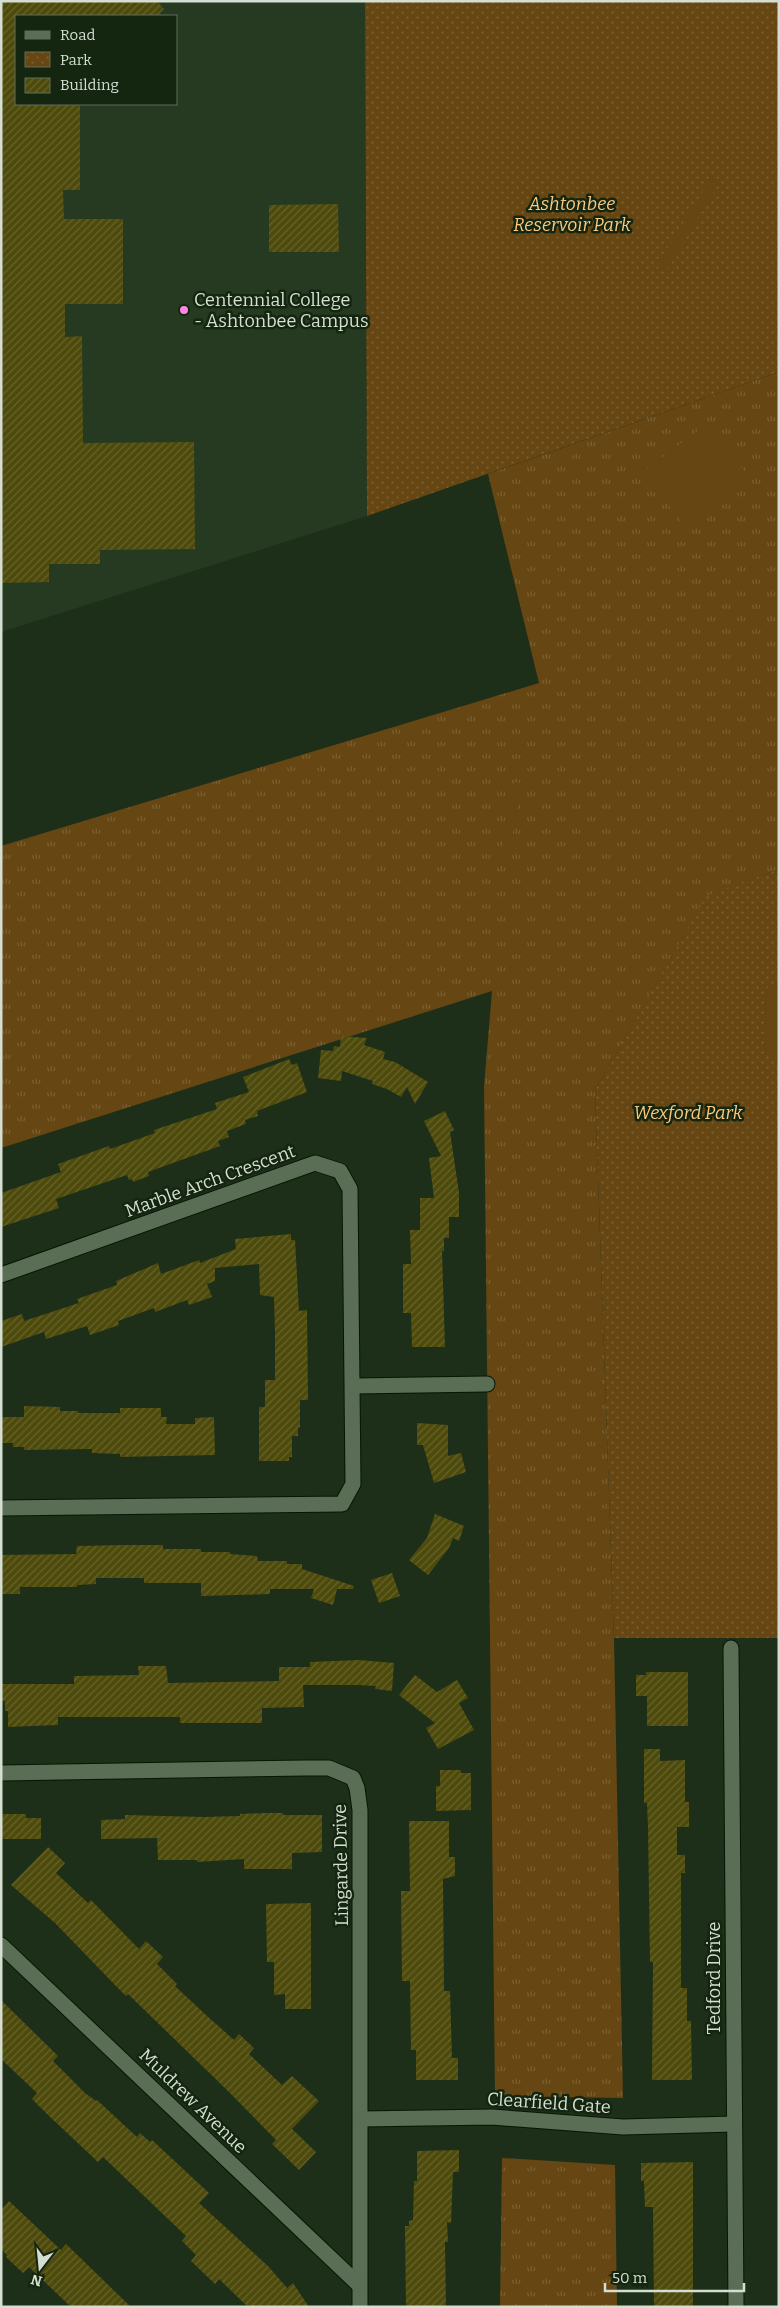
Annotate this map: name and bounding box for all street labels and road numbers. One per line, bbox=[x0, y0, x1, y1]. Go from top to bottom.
street label: Marble Arch Crescent bbox=[122, 1140, 299, 1222]
street label: Lingarde Drive bbox=[329, 1804, 353, 1926]
street label: Tedford Drive bbox=[703, 1922, 725, 2034]
street label: Muldrew Avenue bbox=[135, 2044, 251, 2158]
street label: Clearfield Gate bbox=[486, 2088, 612, 2118]

